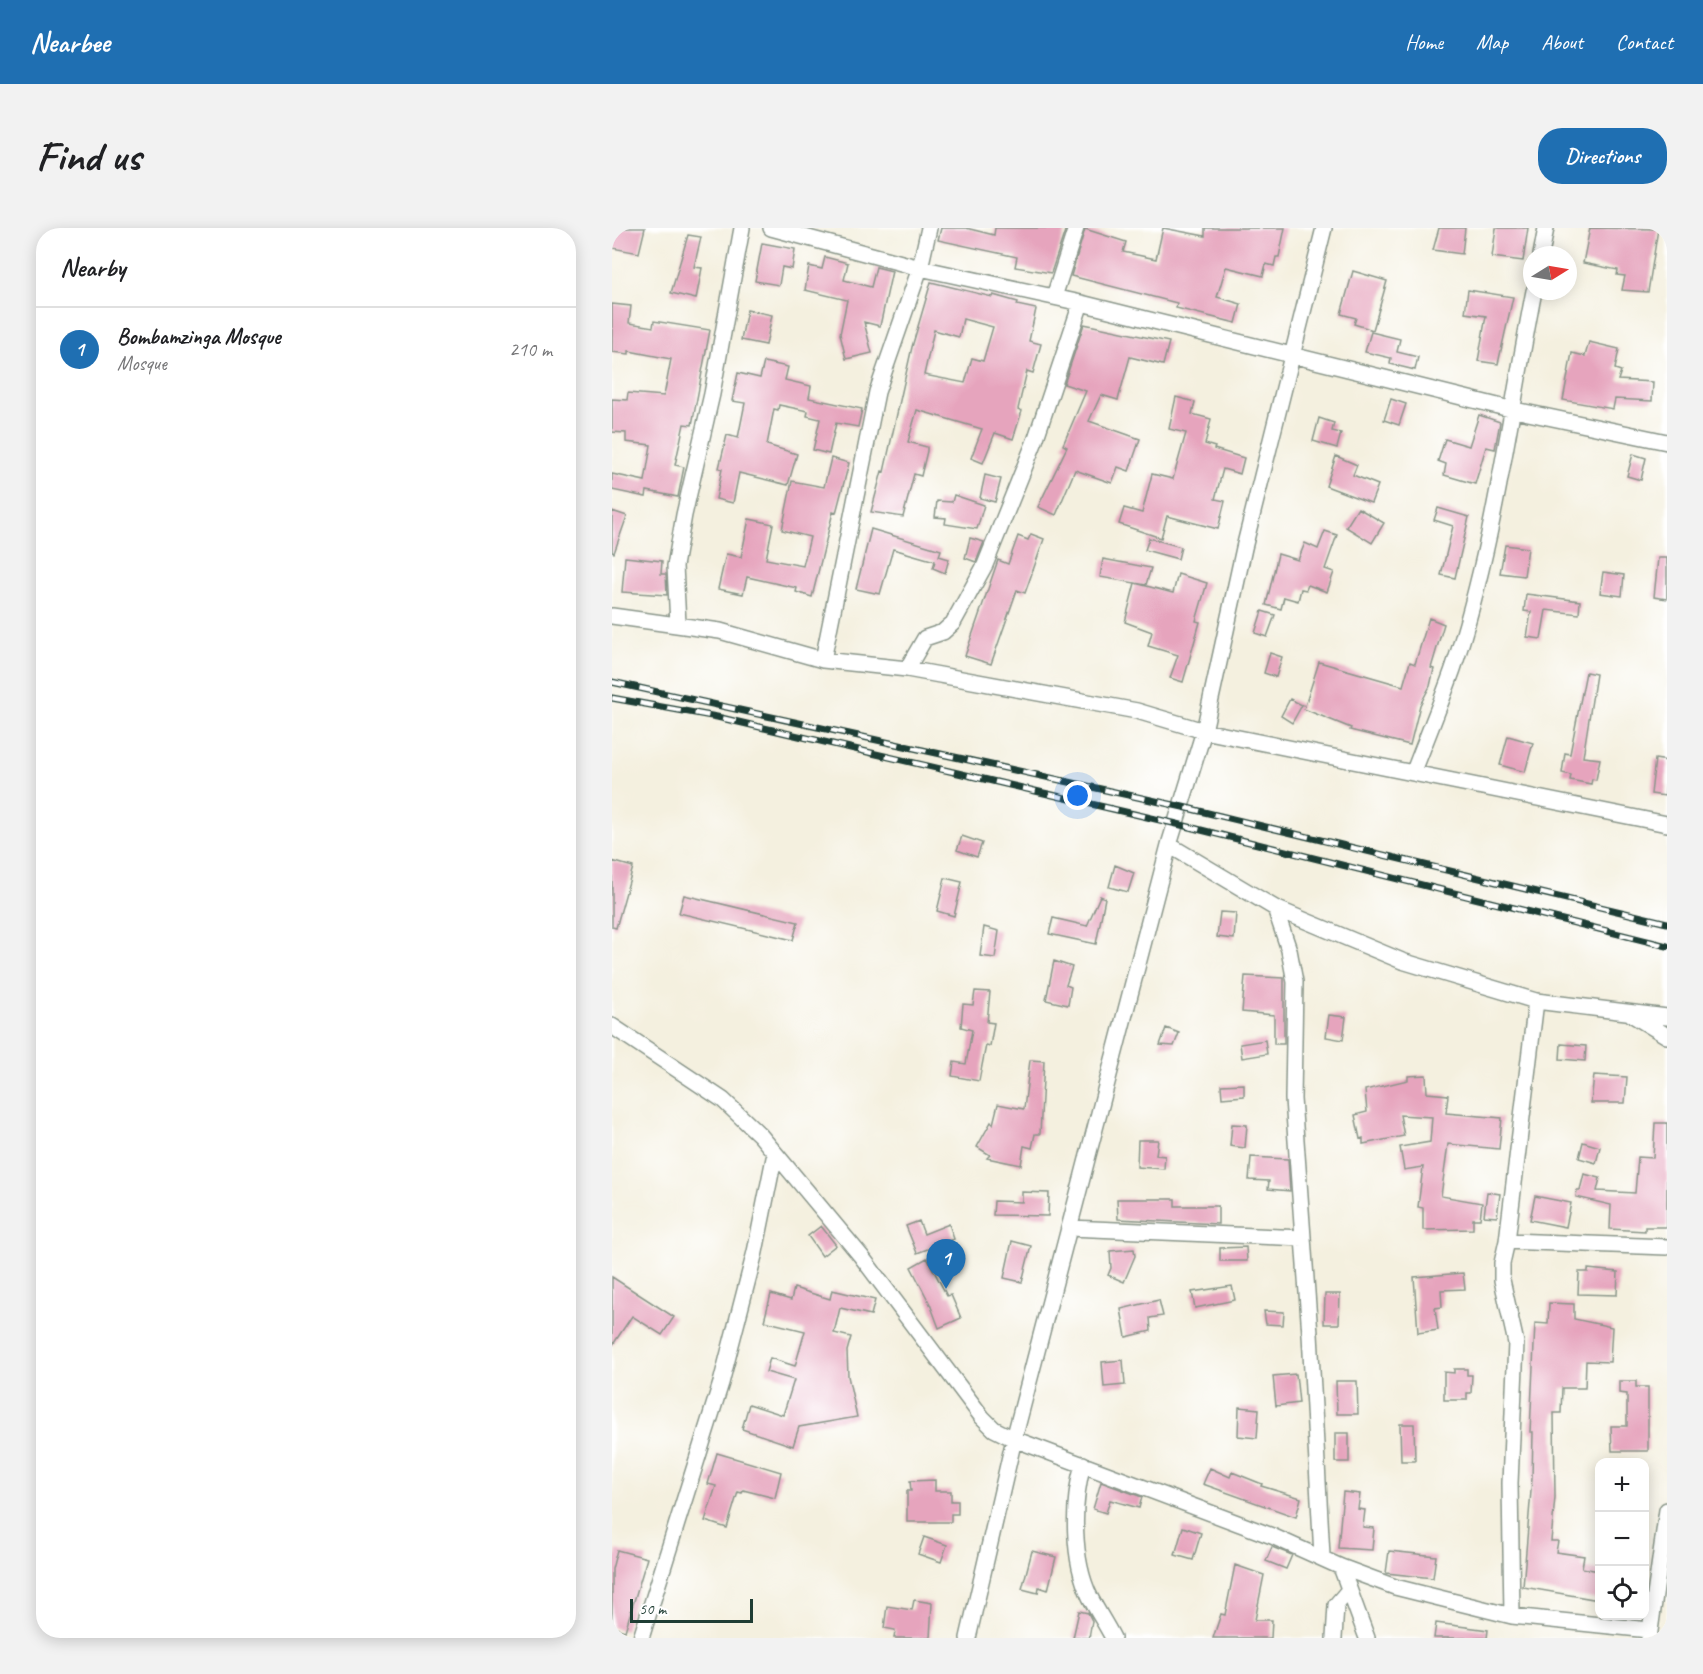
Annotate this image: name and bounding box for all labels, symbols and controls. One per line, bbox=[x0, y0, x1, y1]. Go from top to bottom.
text: Nearbee bbox=[30, 25, 110, 60]
text: Home bbox=[1405, 29, 1443, 55]
text: Map bbox=[1476, 29, 1508, 55]
text: About bbox=[1541, 29, 1583, 55]
text: Contact bbox=[1616, 29, 1673, 55]
button: Directions bbox=[1538, 128, 1667, 184]
text: Find us bbox=[36, 130, 141, 183]
north arrow bbox=[1523, 246, 1577, 300]
text: Nearby bbox=[60, 251, 125, 284]
text: Bombamzinga Mosque bbox=[117, 323, 280, 351]
text: 1 bbox=[75, 337, 84, 362]
text: 210 m bbox=[509, 337, 552, 362]
text: Mosque bbox=[117, 351, 167, 376]
your location bbox=[1063, 781, 1092, 810]
pin: 1 bbox=[926, 1240, 966, 1289]
map controls bbox=[1595, 1458, 1649, 1620]
button: + bbox=[1595, 1458, 1649, 1512]
button: − bbox=[1595, 1512, 1649, 1566]
button: locate bbox=[1595, 1566, 1649, 1620]
scale bar bbox=[630, 1596, 753, 1624]
text: 50 m bbox=[639, 1599, 666, 1619]

